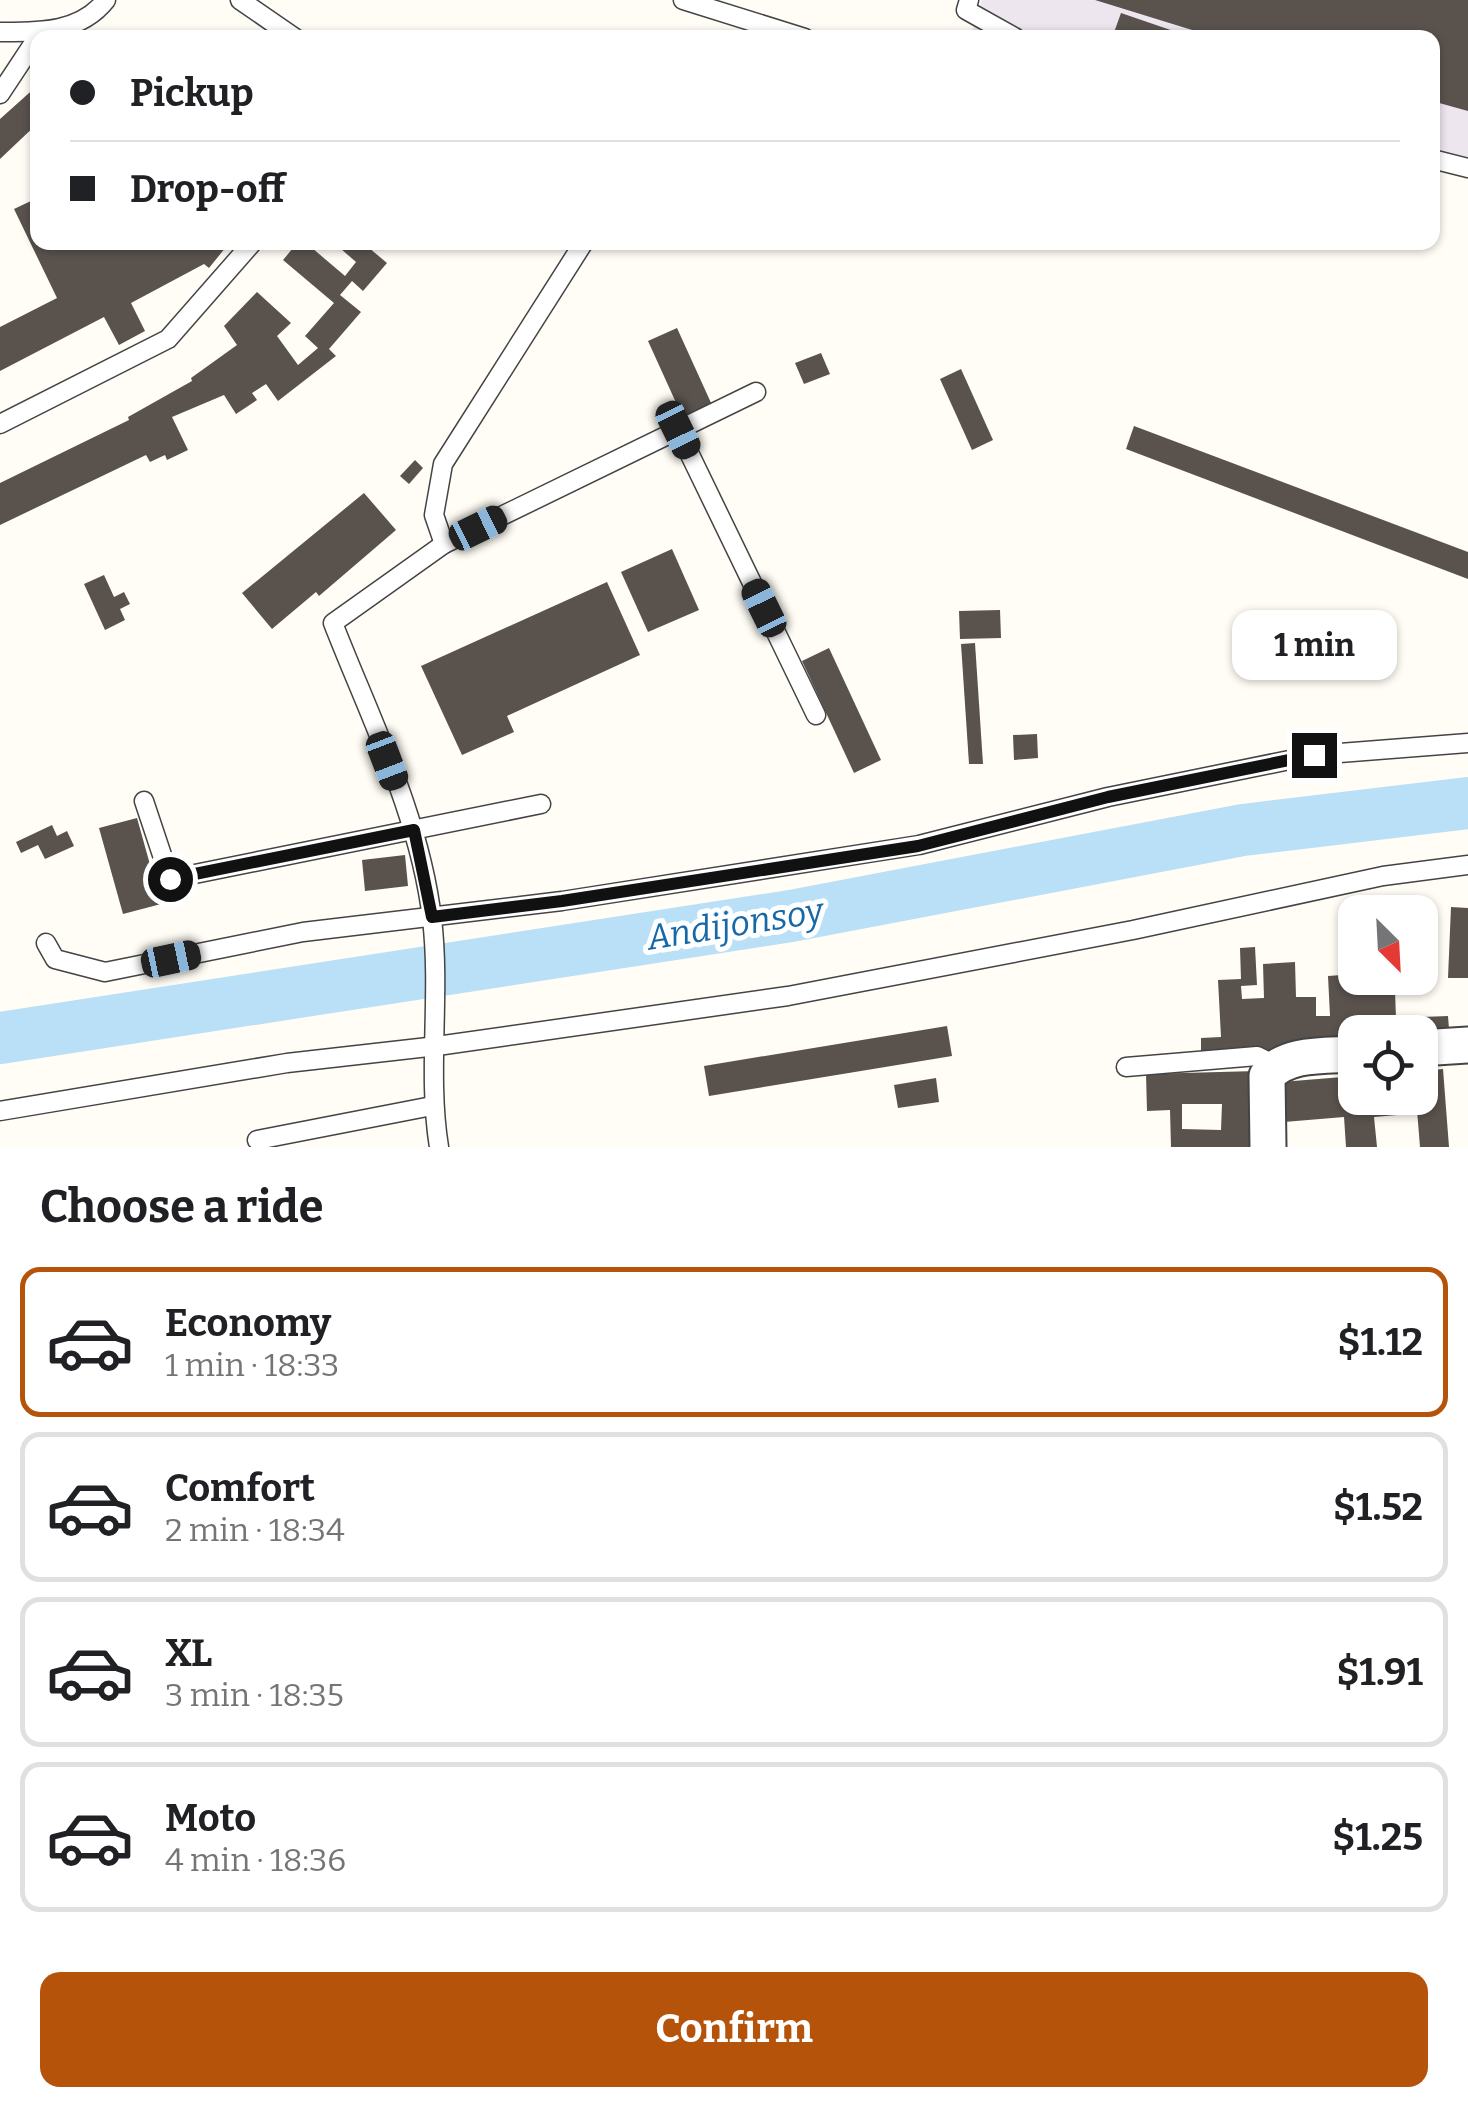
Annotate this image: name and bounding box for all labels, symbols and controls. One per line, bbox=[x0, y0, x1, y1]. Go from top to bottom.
text: Pickup bbox=[130, 70, 254, 116]
text: Drop-off bbox=[130, 166, 285, 212]
car bbox=[651, 396, 705, 464]
car bbox=[444, 501, 512, 555]
car bbox=[737, 574, 791, 642]
callout: 1 min bbox=[1232, 610, 1396, 680]
text: 1 min bbox=[1274, 626, 1355, 664]
car bbox=[362, 728, 412, 794]
route end bbox=[1292, 733, 1337, 778]
route start bbox=[148, 857, 193, 902]
water label: Andijonsoy bbox=[642, 889, 828, 959]
north arrow bbox=[1338, 895, 1438, 995]
map controls bbox=[1338, 895, 1438, 1115]
car bbox=[139, 938, 203, 980]
button: locate bbox=[1338, 1015, 1438, 1115]
text: Choose a ride bbox=[40, 1180, 323, 1234]
icon: car bbox=[45, 1297, 135, 1387]
text: Economy bbox=[165, 1300, 331, 1346]
text: $1.12 bbox=[1338, 1319, 1423, 1365]
text: 1 min · 18:33 bbox=[165, 1346, 339, 1384]
icon: car bbox=[45, 1462, 135, 1552]
text: Comfort bbox=[165, 1465, 315, 1511]
text: $1.52 bbox=[1333, 1484, 1423, 1530]
text: 2 min · 18:34 bbox=[165, 1511, 345, 1549]
icon: car bbox=[45, 1627, 135, 1717]
text: XL bbox=[165, 1630, 212, 1676]
text: $1.91 bbox=[1336, 1649, 1423, 1695]
text: 3 min · 18:35 bbox=[165, 1676, 344, 1714]
icon: car bbox=[45, 1792, 135, 1882]
text: Moto bbox=[165, 1795, 256, 1841]
text: $1.25 bbox=[1332, 1814, 1423, 1860]
text: 4 min · 18:36 bbox=[165, 1841, 346, 1879]
button: Confirm bbox=[40, 1972, 1428, 2087]

